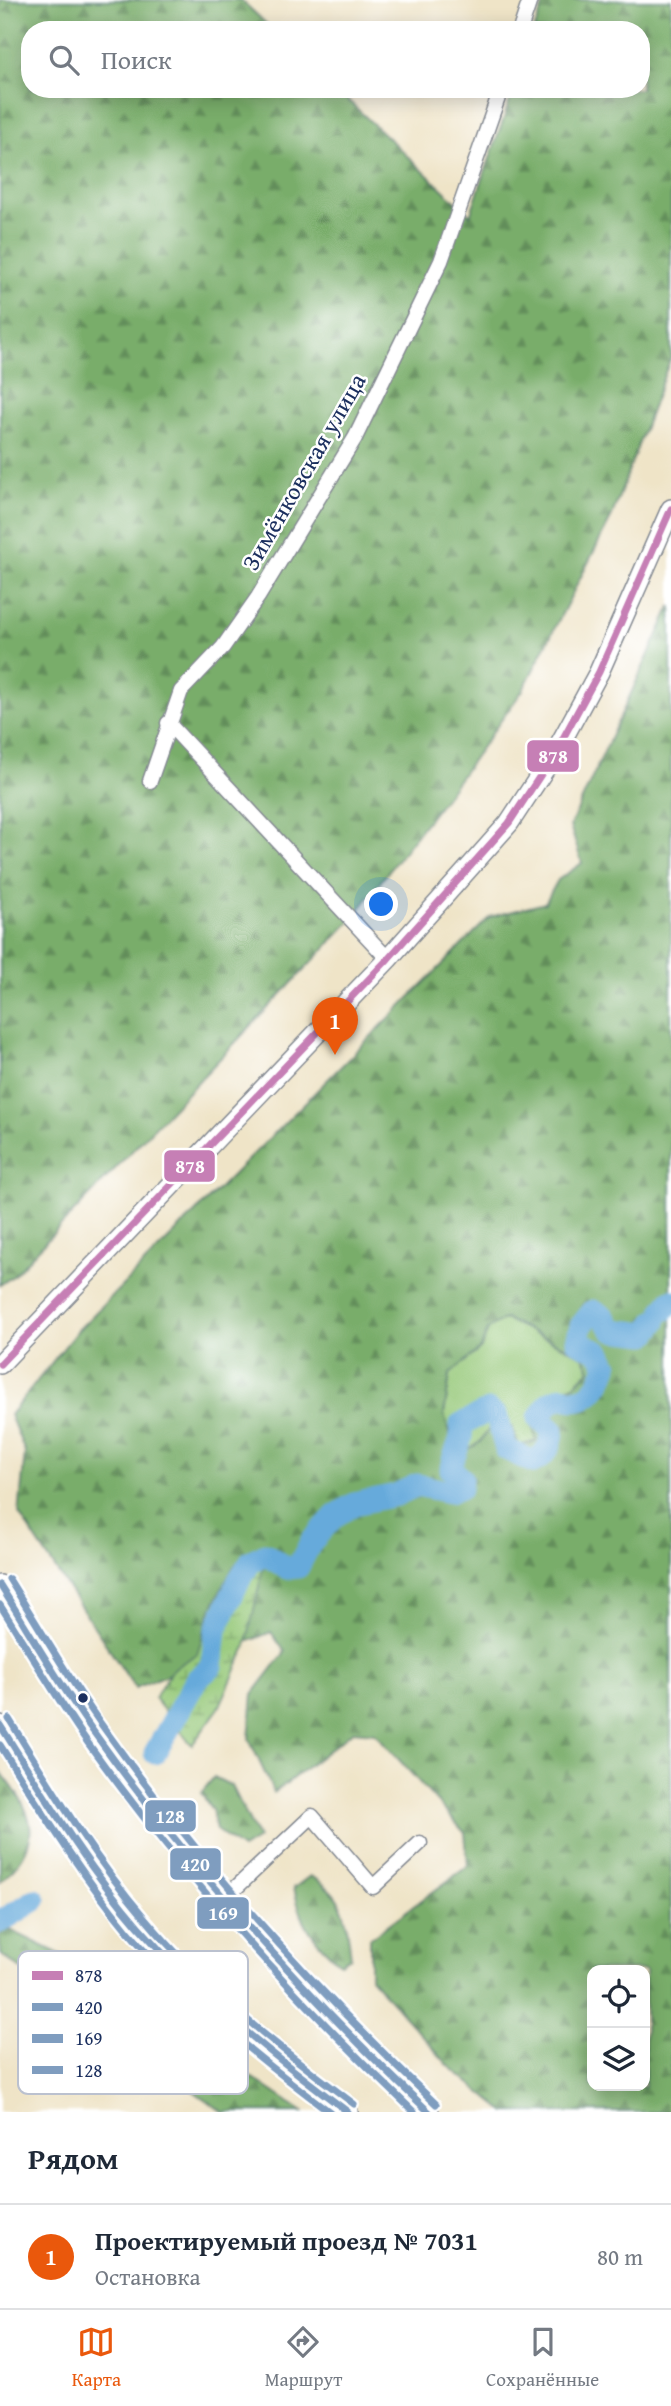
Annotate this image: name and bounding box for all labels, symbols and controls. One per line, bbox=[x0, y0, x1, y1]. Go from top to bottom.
search box bbox=[21, 21, 650, 98]
text: Поиск bbox=[101, 40, 172, 79]
icon: search bbox=[45, 41, 83, 79]
street label: Зимёнковская улица bbox=[233, 366, 375, 577]
line badge: 878 bbox=[526, 739, 580, 773]
text: 878 bbox=[538, 742, 568, 770]
your location bbox=[364, 887, 398, 921]
pin: 1 bbox=[312, 997, 358, 1055]
line badge: 878 bbox=[163, 1149, 216, 1183]
text: 878 bbox=[175, 1152, 205, 1180]
unlabelled marker bbox=[76, 1691, 90, 1705]
line badge: 128 bbox=[144, 1799, 197, 1833]
text: 128 bbox=[155, 1802, 185, 1830]
line badge: 420 bbox=[169, 1847, 222, 1881]
text: 420 bbox=[180, 1850, 210, 1878]
line badge: 169 bbox=[196, 1896, 250, 1930]
text: 169 bbox=[208, 1899, 238, 1927]
legend bbox=[18, 1951, 248, 2094]
text: 878 bbox=[75, 1961, 102, 1989]
map controls bbox=[587, 1965, 650, 2091]
button: locate bbox=[587, 1965, 650, 2028]
text: 420 bbox=[75, 1993, 102, 2021]
text: 169 bbox=[75, 2024, 102, 2052]
button: layers bbox=[587, 2028, 650, 2091]
text: 128 bbox=[75, 2056, 102, 2084]
text: Рядом bbox=[28, 2136, 119, 2180]
text: Проектируемый проезд № 7031 bbox=[95, 2221, 478, 2260]
text: 1 bbox=[45, 2240, 57, 2273]
text: 80 m bbox=[597, 2240, 643, 2273]
text: Остановка bbox=[95, 2260, 201, 2293]
tab: Карта bbox=[72, 2323, 121, 2393]
tab: Маршрут bbox=[265, 2323, 342, 2393]
tab: Сохранённые bbox=[486, 2323, 599, 2393]

